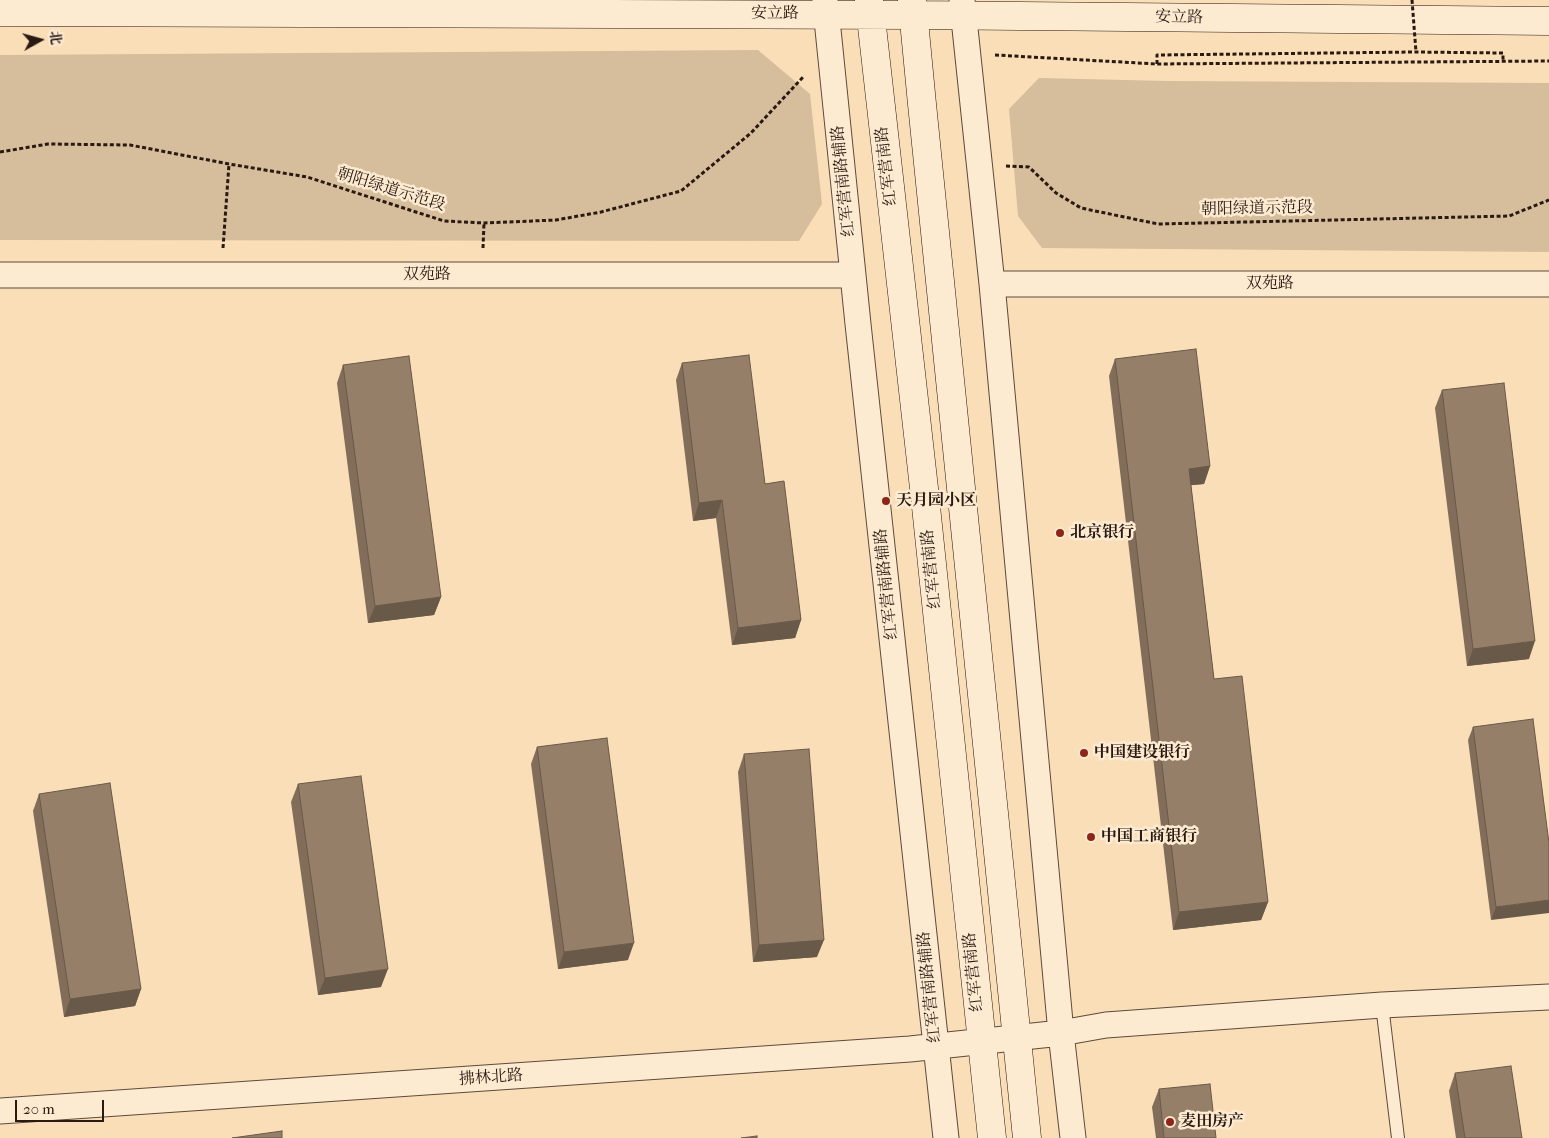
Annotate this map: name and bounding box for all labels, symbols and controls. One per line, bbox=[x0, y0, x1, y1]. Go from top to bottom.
street label: 安立路 bbox=[751, 4, 799, 24]
street label: 安立路 bbox=[1155, 8, 1203, 28]
north arrow bbox=[15, 15, 65, 65]
text: 北 bbox=[46, 30, 65, 46]
street label: 红军营南路辅路 bbox=[829, 124, 859, 238]
street label: 红军营南路 bbox=[873, 125, 901, 207]
street label: 朝阳绿道示范段 bbox=[335, 164, 447, 216]
street label: 朝阳绿道示范段 bbox=[1201, 198, 1313, 220]
street label: 双苑路 bbox=[403, 265, 451, 285]
street label: 双苑路 bbox=[1246, 274, 1294, 294]
place label: 天月园小区 bbox=[896, 491, 976, 511]
marker: 天月园小区 bbox=[880, 495, 892, 507]
place label: 北京银行 bbox=[1070, 523, 1134, 543]
street label: 红军营南路辅路 bbox=[872, 527, 902, 641]
marker: 北京银行 bbox=[1054, 527, 1066, 539]
street label: 红军营南路 bbox=[918, 528, 946, 610]
place label: 中国建设银行 bbox=[1094, 743, 1190, 763]
marker: 中国建设银行 bbox=[1078, 747, 1090, 759]
place label: 中国工商银行 bbox=[1101, 827, 1197, 847]
marker: 中国工商银行 bbox=[1085, 831, 1097, 843]
street label: 红军营南路辅路 bbox=[915, 930, 945, 1044]
street label: 红军营南路 bbox=[960, 931, 988, 1013]
street label: 拂林北路 bbox=[458, 1066, 524, 1090]
scale bar bbox=[18, 1090, 106, 1122]
text: 20 m bbox=[23, 1100, 55, 1118]
place label: 麦田房产 bbox=[1180, 1112, 1244, 1132]
marker: 麦田房产 bbox=[1164, 1116, 1176, 1128]

